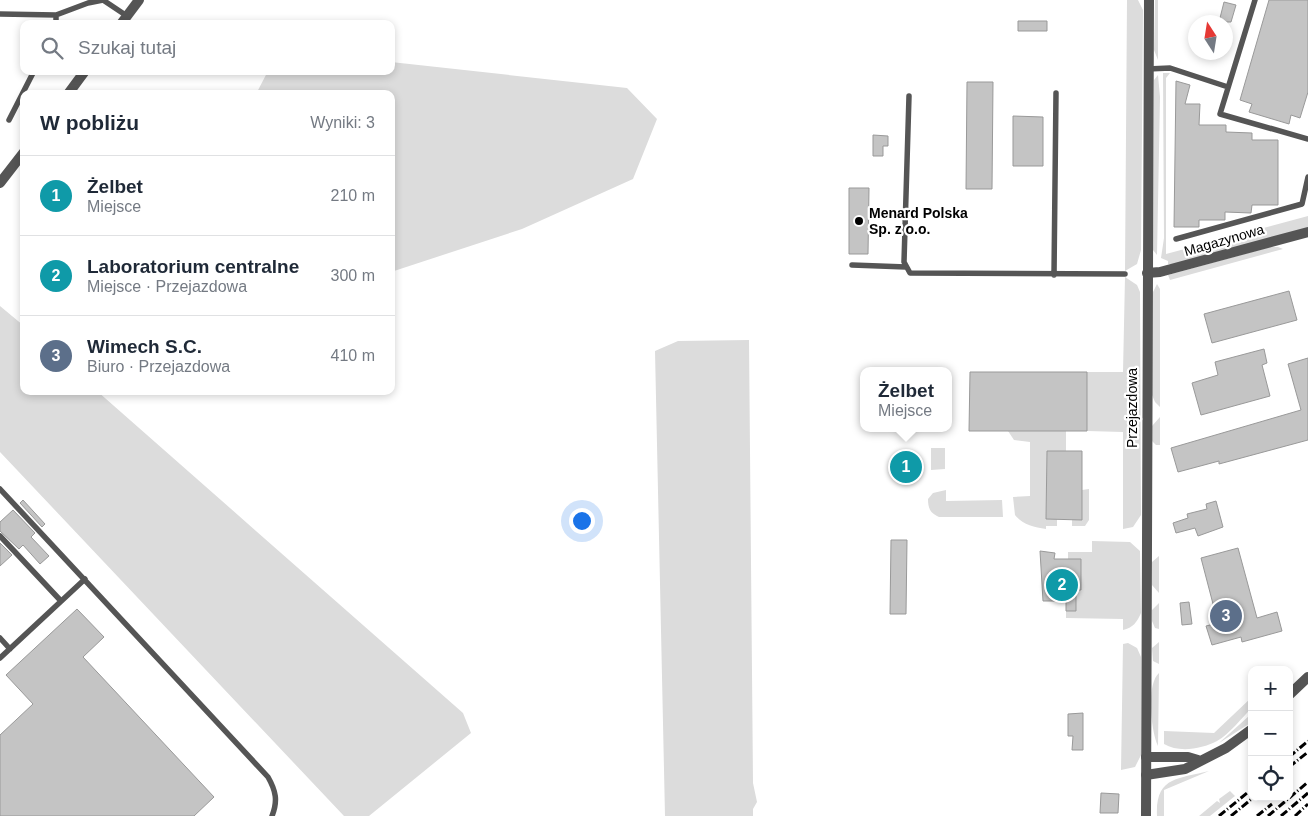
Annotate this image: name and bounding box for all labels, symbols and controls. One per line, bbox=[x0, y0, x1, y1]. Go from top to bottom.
north arrow bbox=[1188, 15, 1233, 60]
search box bbox=[20, 20, 395, 75]
icon: search bbox=[38, 34, 66, 62]
text: Szukaj tutaj bbox=[78, 37, 176, 58]
text: W pobliżu bbox=[40, 111, 139, 134]
text: Wyniki: 3 bbox=[310, 114, 375, 131]
text: Żelbet bbox=[87, 176, 143, 197]
text: 1 bbox=[52, 187, 60, 204]
text: 210 m bbox=[331, 187, 375, 204]
text: Miejsce bbox=[87, 198, 141, 215]
place label: Menard Polska Sp. z o.o. bbox=[869, 205, 968, 237]
marker: Menard Polska Sp. z o.o. bbox=[853, 215, 865, 227]
street label: Magazynowa bbox=[1182, 221, 1266, 259]
text: Laboratorium centralne bbox=[87, 256, 299, 277]
text: 2 bbox=[52, 267, 60, 284]
text: 300 m bbox=[331, 267, 375, 284]
text: Miejsce · Przejazdowa bbox=[87, 278, 247, 295]
text: Wimech S.C. bbox=[87, 336, 202, 357]
text: 3 bbox=[52, 347, 60, 364]
text: 410 m bbox=[331, 347, 375, 364]
text: Biuro · Przejazdowa bbox=[87, 358, 230, 375]
popup bbox=[860, 367, 952, 432]
street label: Przejazdowa bbox=[1124, 368, 1140, 448]
text: Żelbet bbox=[878, 380, 934, 401]
text: Miejsce bbox=[878, 402, 932, 419]
pin: 1 bbox=[890, 448, 922, 486]
your location bbox=[569, 508, 595, 534]
pin: 2 bbox=[1046, 566, 1078, 604]
pin: 3 bbox=[1210, 597, 1242, 635]
map controls bbox=[1248, 666, 1293, 801]
button: + bbox=[1248, 666, 1293, 711]
button: − bbox=[1248, 711, 1293, 756]
button: locate bbox=[1248, 756, 1293, 801]

